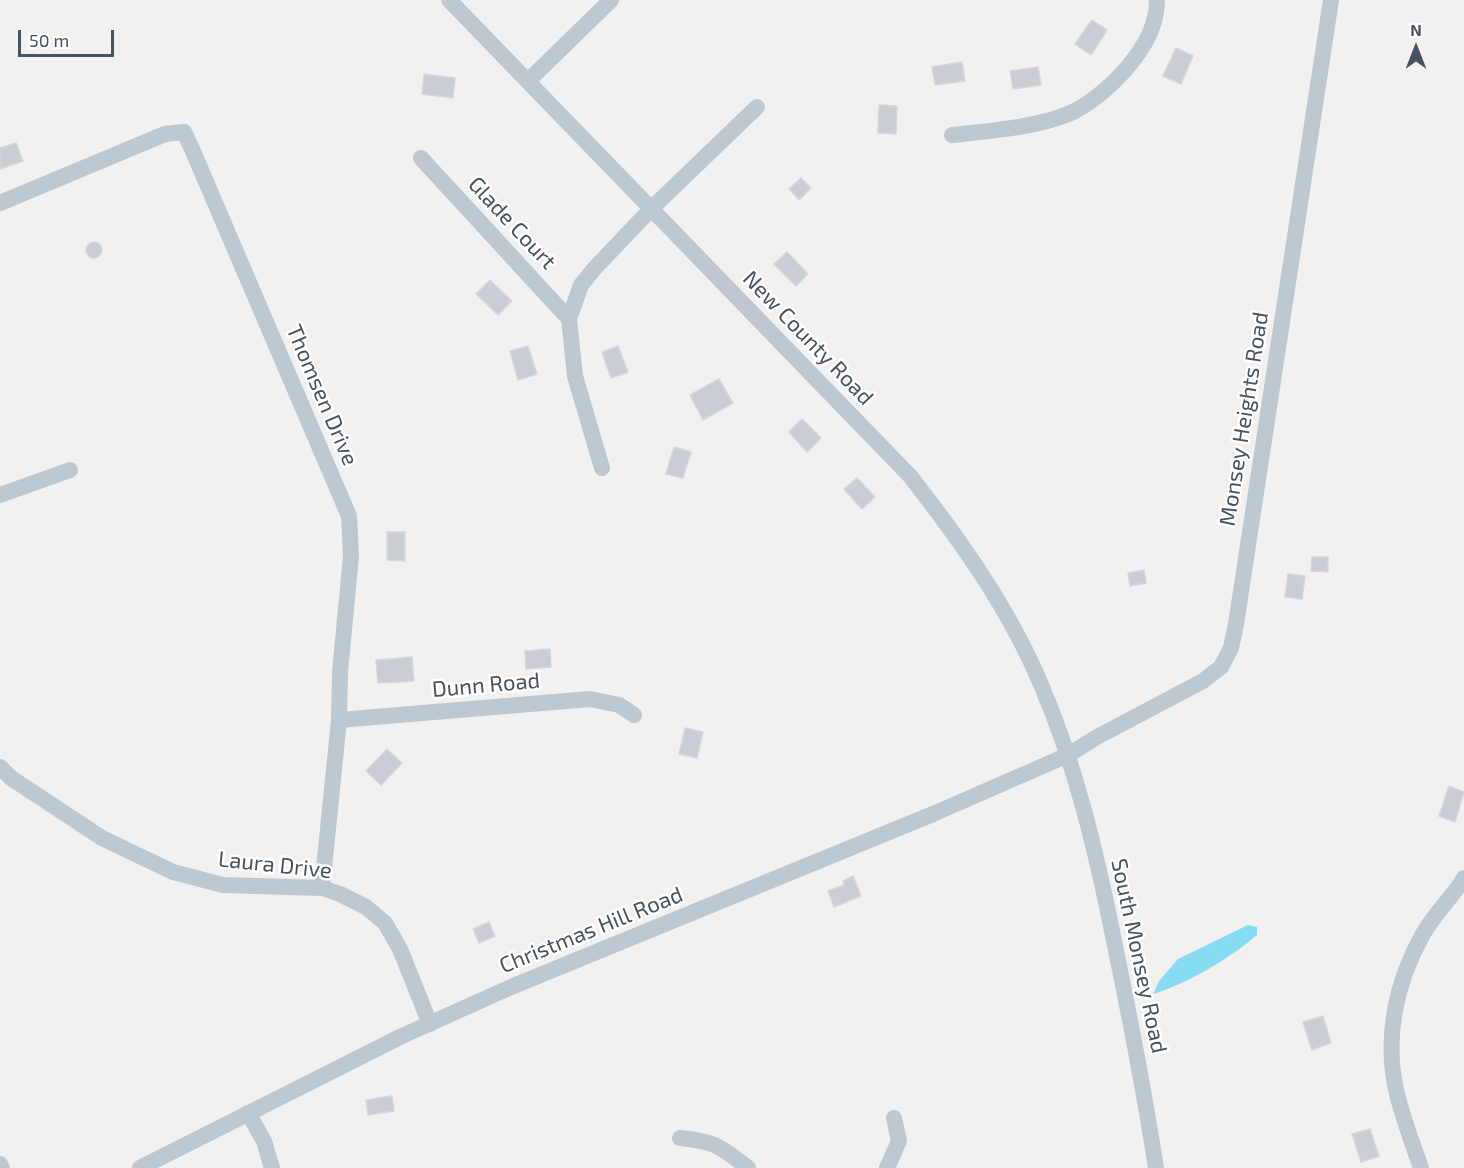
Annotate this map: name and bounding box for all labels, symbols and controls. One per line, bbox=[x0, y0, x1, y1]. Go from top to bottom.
scale bar bbox=[21, 18, 117, 56]
north arrow bbox=[1386, 18, 1446, 78]
text: N bbox=[1410, 20, 1422, 39]
text: 50 m bbox=[29, 29, 69, 51]
street label: Glade Court bbox=[463, 171, 561, 275]
street label: New County Road bbox=[737, 265, 879, 411]
street label: Monsey Heights Road bbox=[1214, 310, 1274, 528]
street label: Thomsen Drive bbox=[280, 321, 364, 469]
street label: Dunn Road bbox=[431, 667, 541, 703]
street label: Laura Drive bbox=[217, 846, 333, 884]
street label: South Monsey Road bbox=[1105, 856, 1173, 1056]
street label: Christmas Hill Road bbox=[495, 881, 687, 979]

